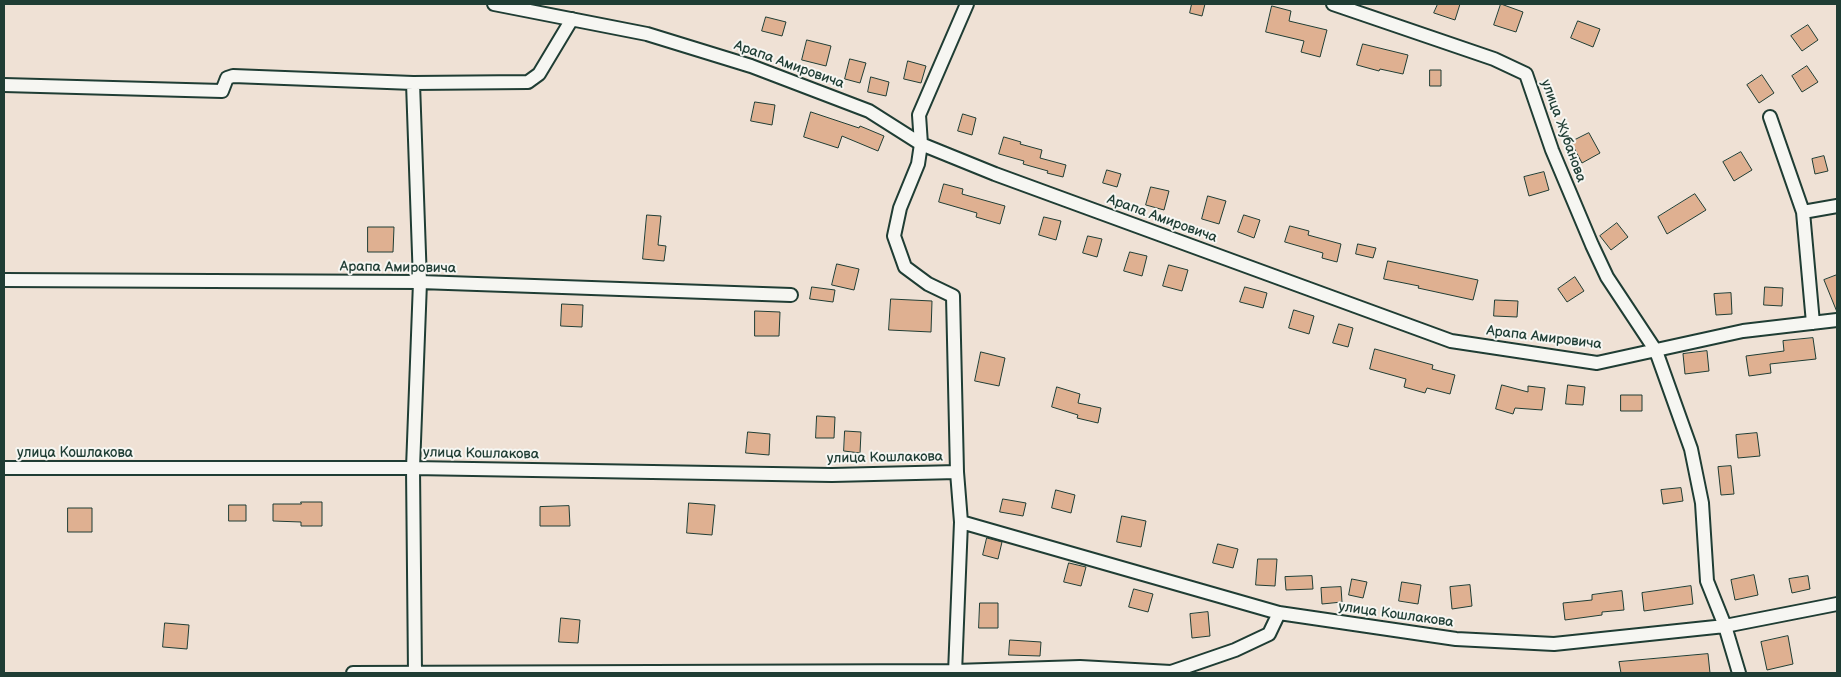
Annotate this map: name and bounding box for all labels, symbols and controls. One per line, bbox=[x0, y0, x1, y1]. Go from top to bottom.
street label: Арапа Амировича bbox=[732, 37, 846, 93]
street label: улица Жубанова bbox=[1537, 77, 1589, 185]
street label: Арапа Амировича bbox=[1105, 191, 1219, 247]
street label: Арапа Амировича bbox=[340, 259, 456, 277]
street label: Арапа Амировича bbox=[1485, 323, 1603, 353]
street label: улица Кошлакова bbox=[17, 445, 133, 461]
street label: улица Кошлакова bbox=[423, 445, 539, 463]
street label: улица Кошлакова bbox=[827, 449, 943, 467]
street label: улица Кошлакова bbox=[1337, 599, 1455, 631]

